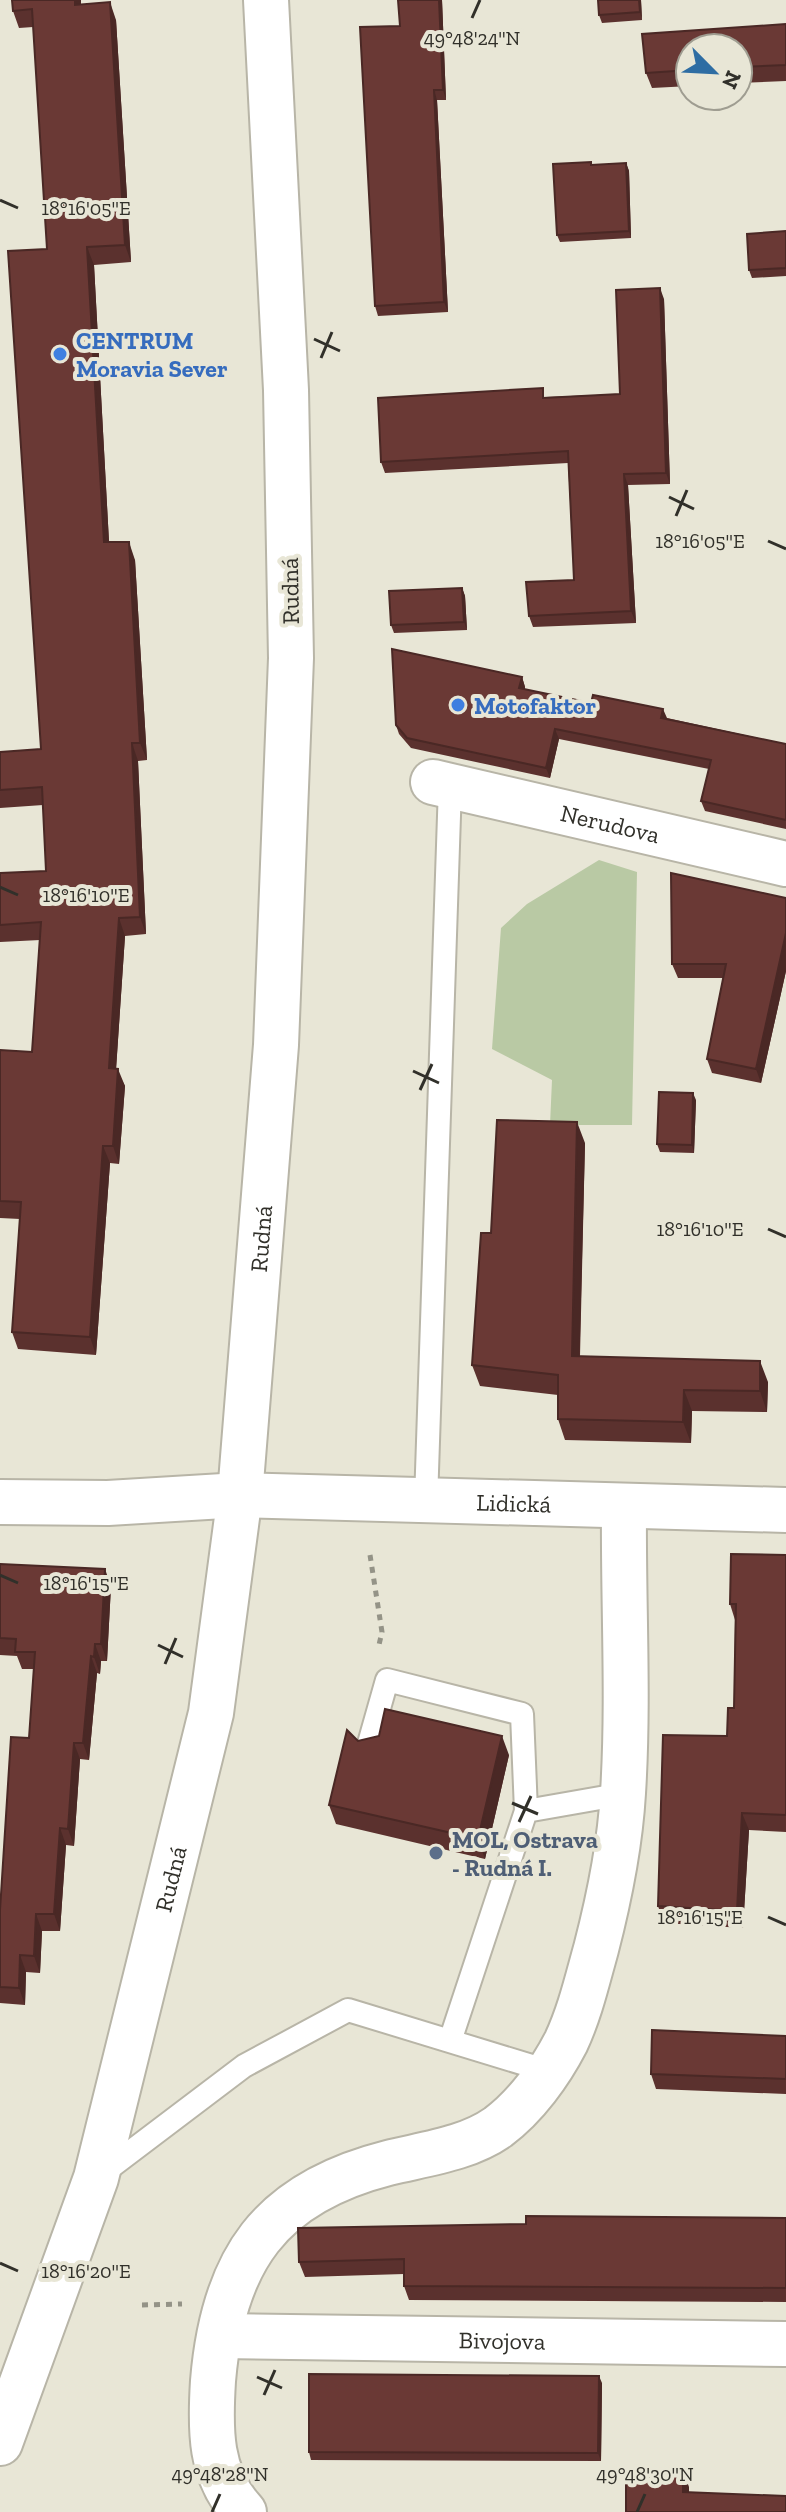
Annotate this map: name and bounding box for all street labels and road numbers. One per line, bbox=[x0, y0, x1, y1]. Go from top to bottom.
street label: Rudná bbox=[275, 557, 305, 625]
street label: Nerudova bbox=[558, 798, 663, 849]
street label: Rudná bbox=[243, 1204, 278, 1273]
street label: Lidická bbox=[476, 1487, 552, 1518]
street label: Rudná bbox=[148, 1843, 192, 1915]
street label: Bivojova bbox=[458, 2325, 546, 2355]

